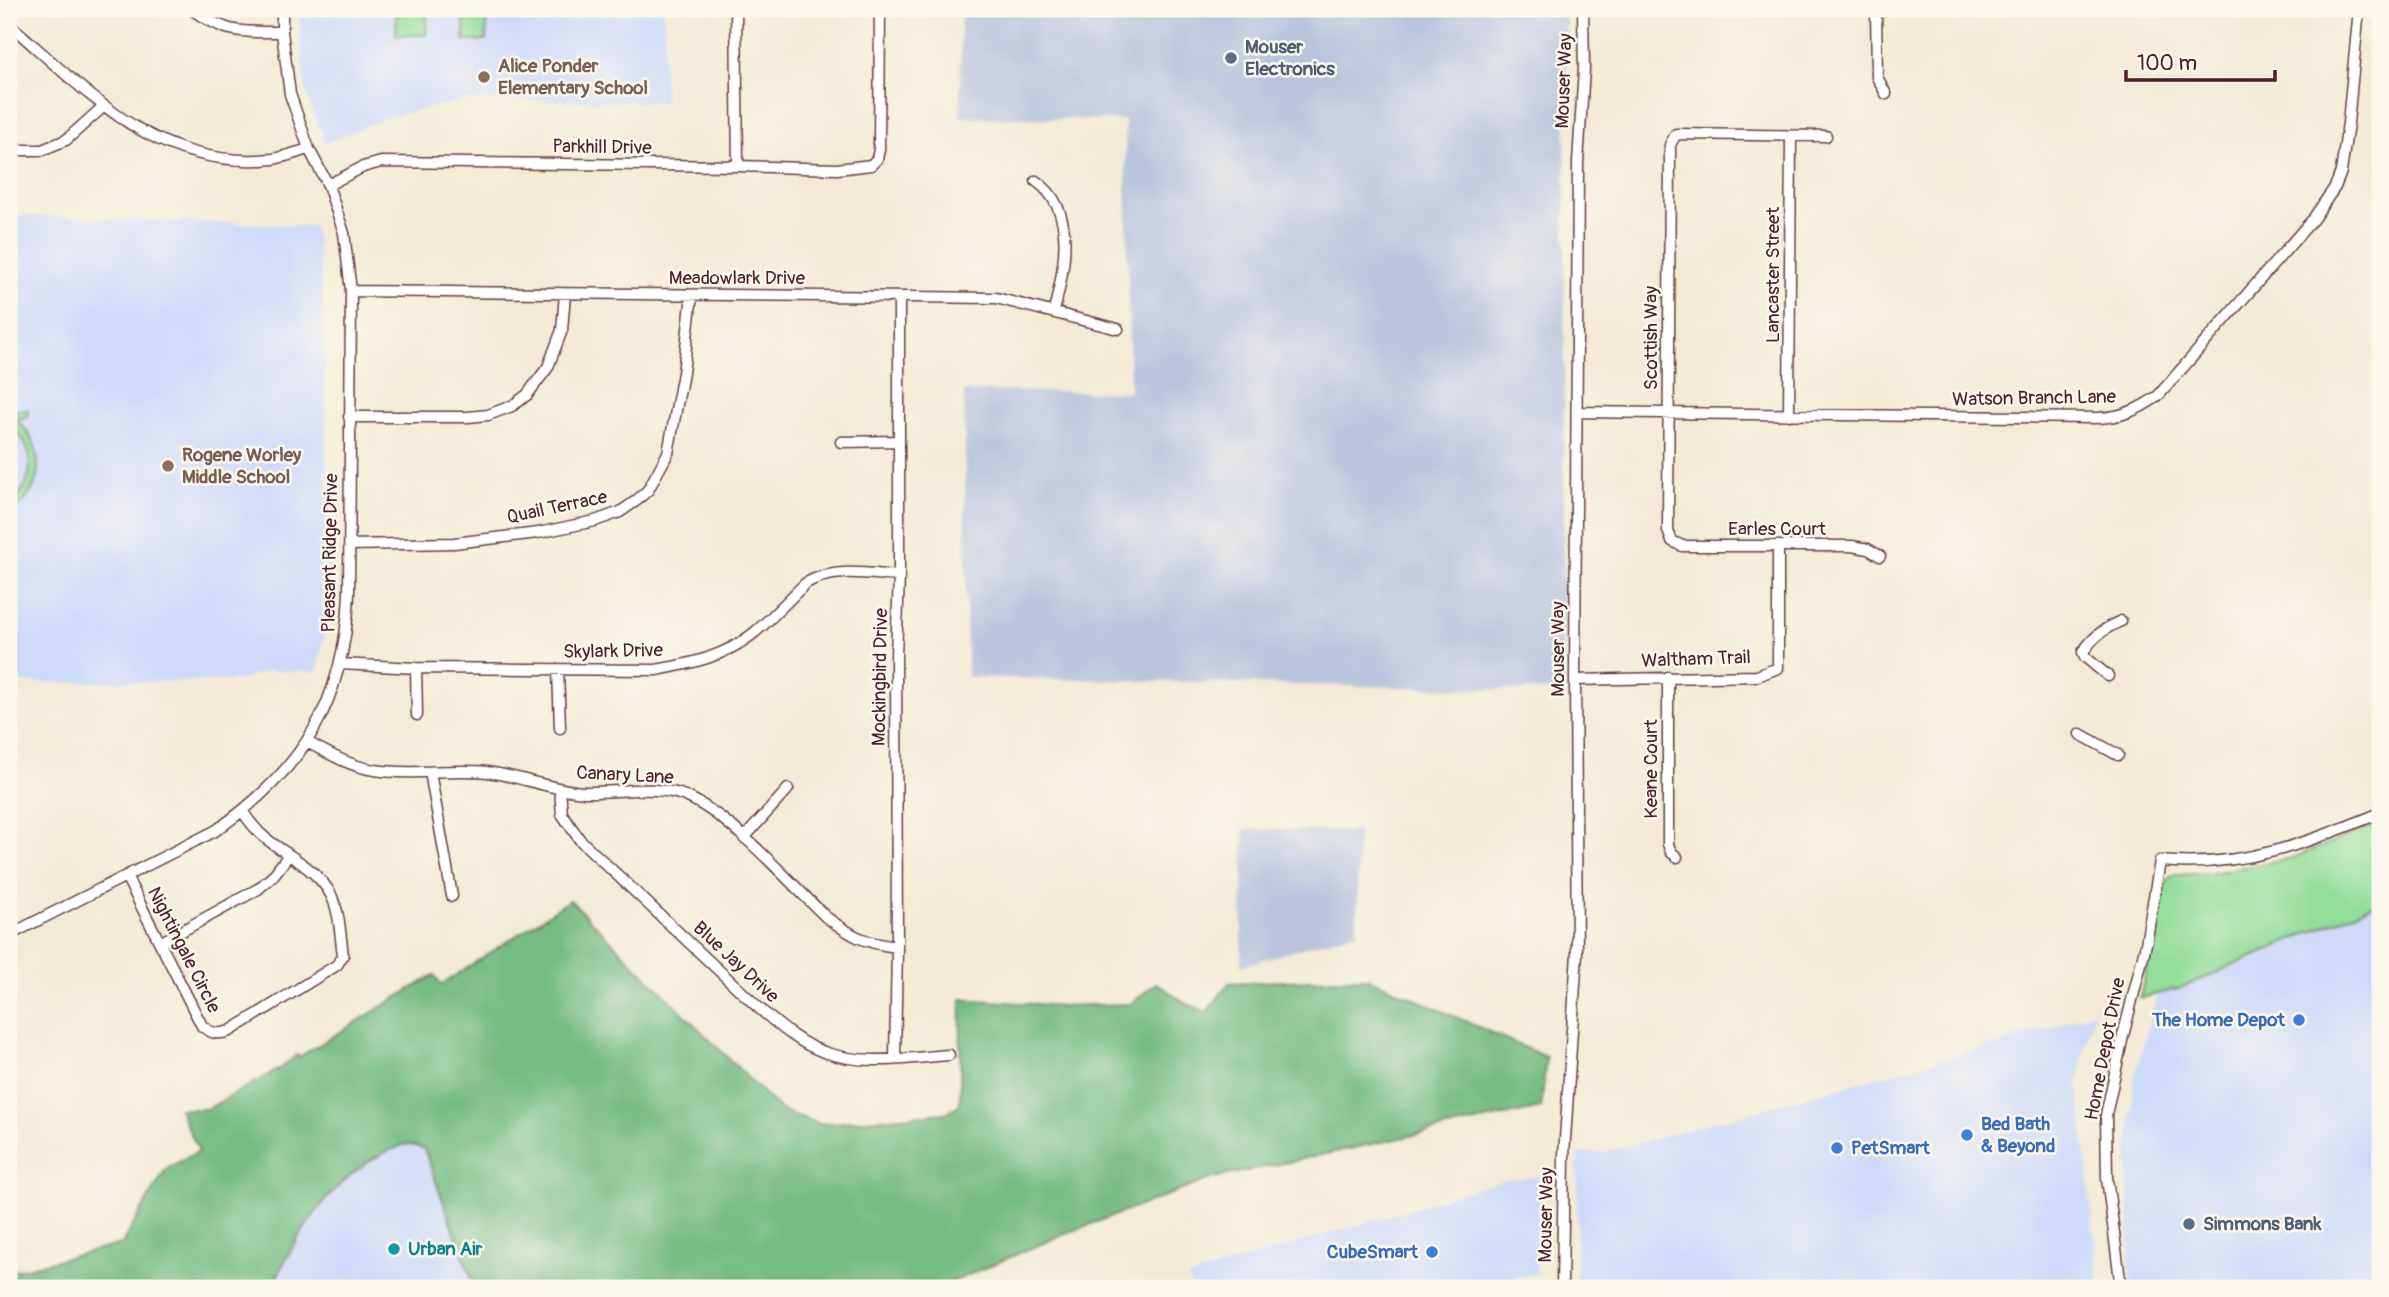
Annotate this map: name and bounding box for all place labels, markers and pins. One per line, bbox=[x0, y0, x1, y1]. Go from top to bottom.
place label: Mouser Electronics bbox=[1245, 35, 1335, 81]
marker: Mouser Electronics bbox=[1223, 50, 1239, 66]
place label: Alice Ponder Elementary School bbox=[498, 54, 648, 100]
marker: Alice Ponder Elementary School bbox=[476, 69, 492, 85]
place label: Rogene Worley Middle School bbox=[182, 443, 302, 489]
marker: Rogene Worley Middle School bbox=[160, 458, 176, 474]
place label: The Home Depot bbox=[2151, 1008, 2286, 1032]
marker: The Home Depot bbox=[2291, 1012, 2307, 1028]
place label: Bed Bath & Beyond bbox=[1981, 1112, 2055, 1158]
marker: Bed Bath & Beyond bbox=[1959, 1127, 1975, 1143]
place label: PetSmart bbox=[1851, 1136, 1931, 1160]
marker: PetSmart bbox=[1829, 1140, 1845, 1156]
place label: Simmons Bank bbox=[2203, 1212, 2323, 1236]
marker: Simmons Bank bbox=[2181, 1216, 2197, 1232]
place label: Urban Air bbox=[408, 1237, 483, 1261]
place label: CubeSmart bbox=[1327, 1240, 1419, 1264]
marker: Urban Air bbox=[386, 1241, 402, 1257]
marker: CubeSmart bbox=[1424, 1244, 1440, 1260]

